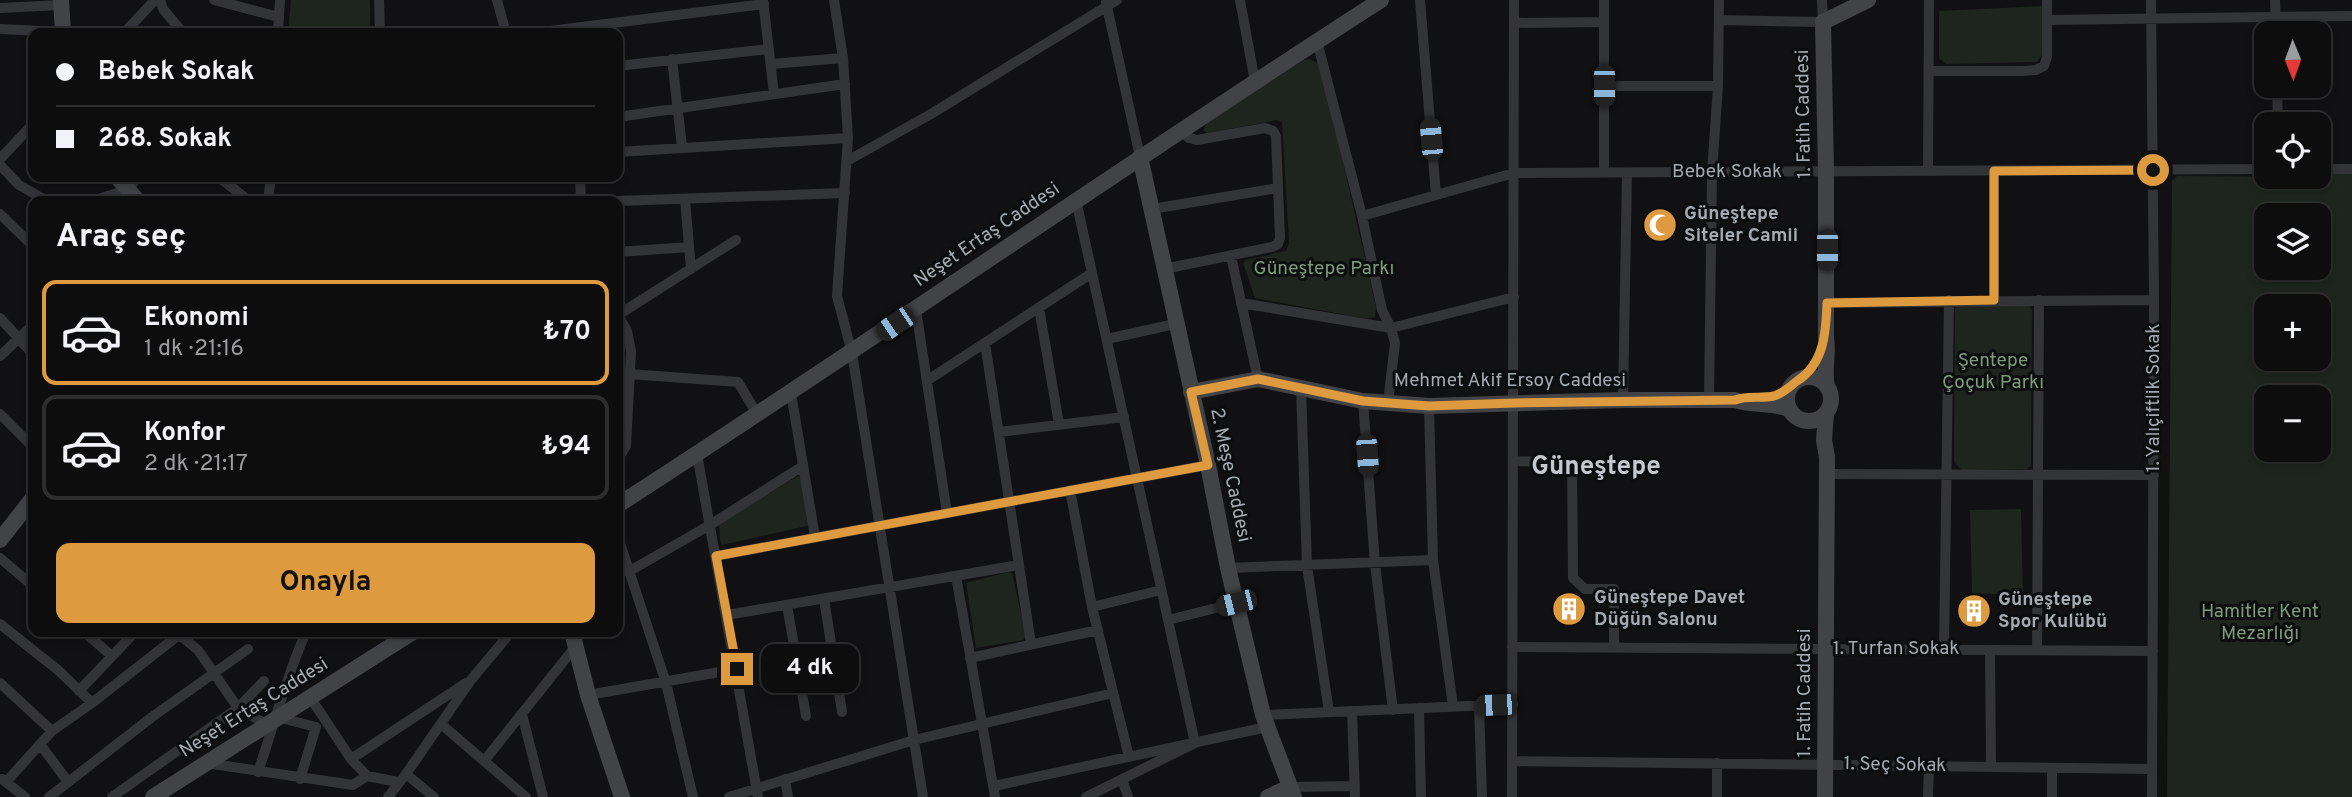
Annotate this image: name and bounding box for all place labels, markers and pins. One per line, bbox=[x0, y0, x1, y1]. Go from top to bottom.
place label: Güneştepe Siteler Camii bbox=[1684, 202, 1798, 248]
mosque icon: Güneştepe Siteler Camii bbox=[1641, 206, 1679, 244]
place label: Güneştepe Davet Düğün Salonu bbox=[1594, 586, 1745, 632]
place label: Güneştepe Spor Kulübü bbox=[1998, 588, 2107, 634]
building icon: Güneştepe Davet Düğün Salonu bbox=[1550, 590, 1588, 628]
building icon: Güneştepe Spor Kulübü bbox=[1955, 592, 1993, 630]

